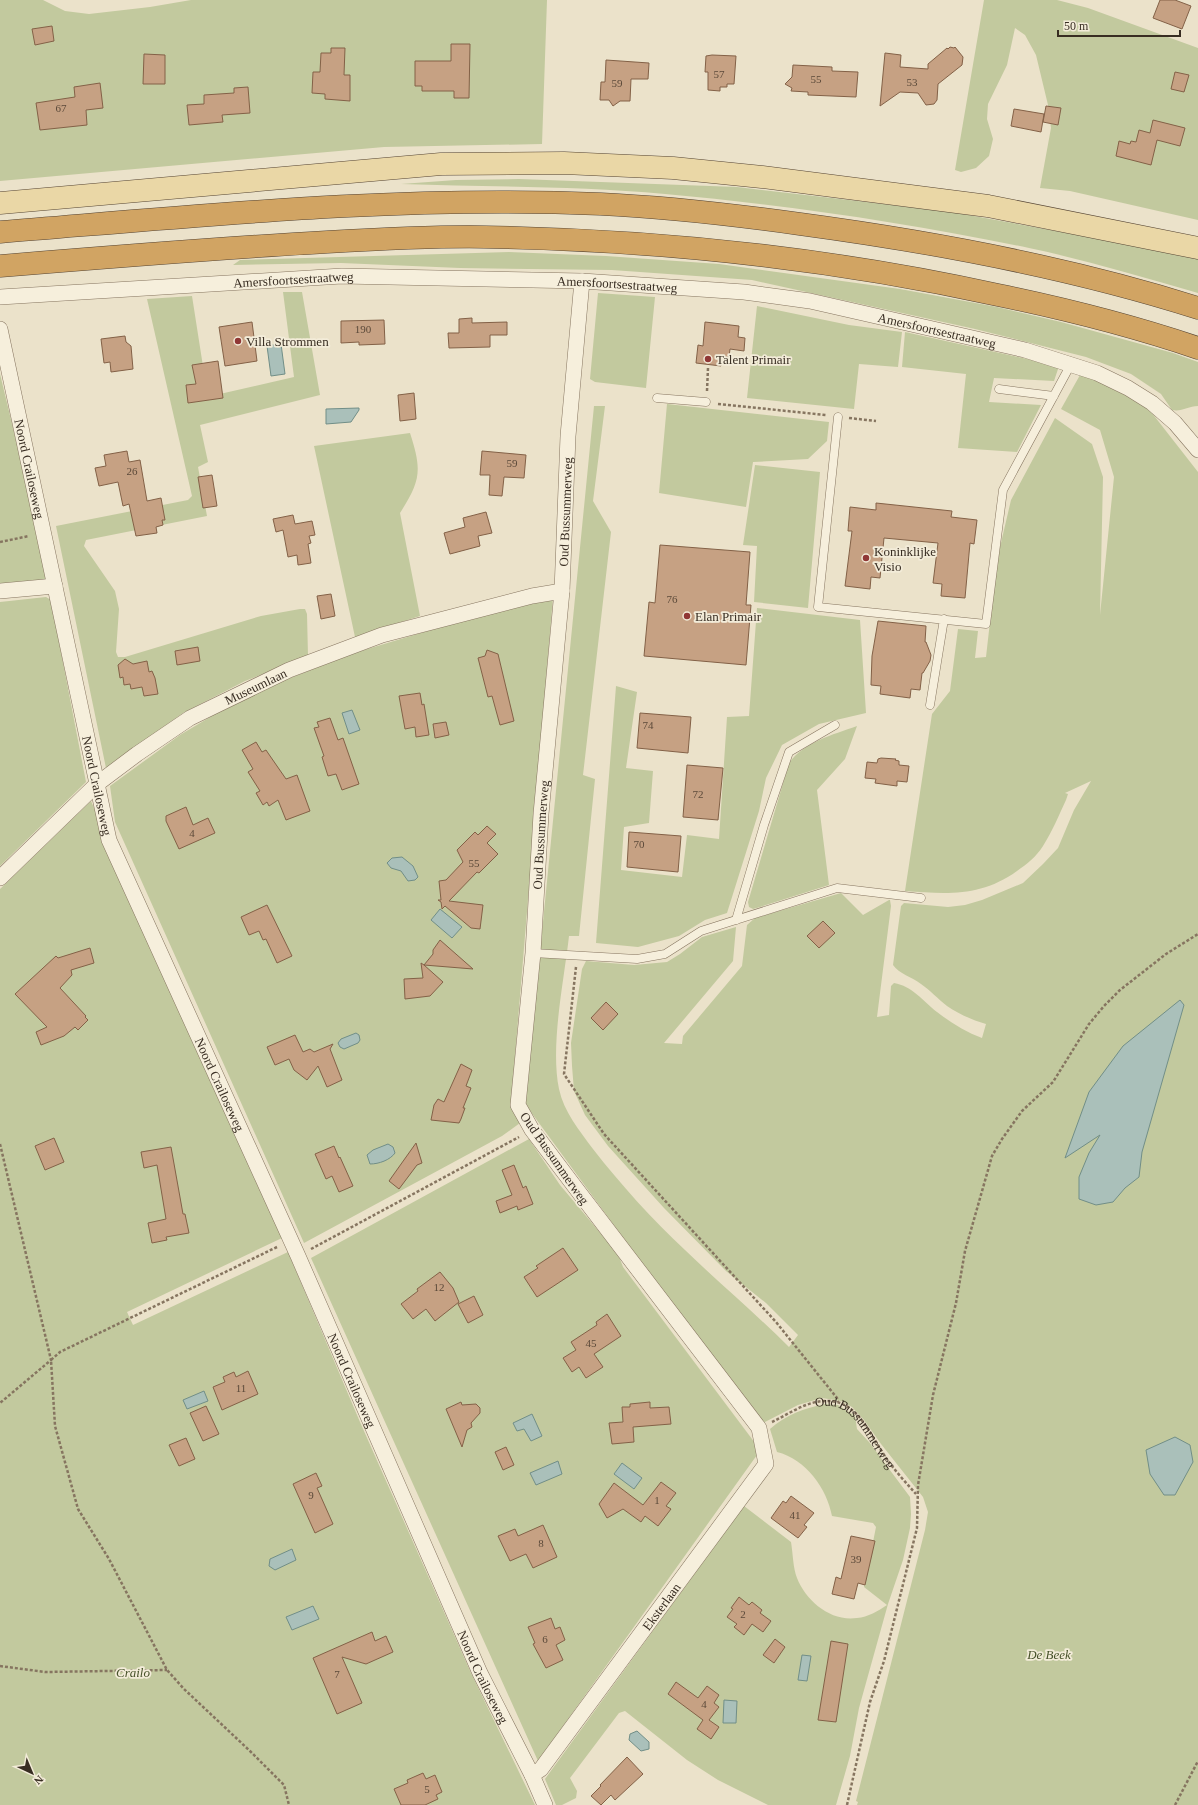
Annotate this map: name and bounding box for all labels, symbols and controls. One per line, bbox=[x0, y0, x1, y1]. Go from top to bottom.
scale bar bbox=[1058, 12, 1180, 38]
text: 50 m bbox=[1064, 19, 1089, 33]
house number: 57 bbox=[714, 68, 725, 80]
house number: 55 bbox=[811, 73, 822, 85]
house number: 53 bbox=[907, 76, 918, 88]
house number: 59 bbox=[612, 77, 623, 89]
house number: 67 bbox=[56, 102, 67, 114]
street label: Amersfoortsestraatweg bbox=[233, 269, 354, 291]
street label: Amersfoortsestraatweg bbox=[557, 273, 678, 295]
street label: Amersfoortsestraatweg bbox=[876, 310, 998, 351]
house number: 190 bbox=[355, 323, 372, 335]
place label: Villa Strommen bbox=[246, 334, 329, 349]
marker: Villa Strommen bbox=[233, 336, 243, 346]
place label: Talent Primair bbox=[716, 352, 791, 367]
marker: Talent Primair bbox=[703, 354, 713, 364]
street label: Noord Crailoseweg bbox=[11, 418, 47, 521]
street label: Oud Bussummerweg bbox=[556, 456, 575, 567]
house number: 59 bbox=[507, 457, 518, 469]
house number: 26 bbox=[127, 465, 138, 477]
place label: Koninklijke Visio bbox=[874, 544, 936, 574]
marker: Koninklijke Visio bbox=[861, 553, 871, 563]
house number: 76 bbox=[667, 593, 678, 605]
place label: Elan Primair bbox=[695, 609, 762, 624]
marker: Elan Primair bbox=[682, 611, 692, 621]
street label: Museumlaan bbox=[222, 665, 290, 708]
house number: 74 bbox=[643, 719, 654, 731]
street label: Noord Crailoseweg bbox=[79, 735, 115, 838]
street label: Oud Bussummerweg bbox=[530, 779, 552, 890]
house number: 72 bbox=[693, 788, 704, 800]
house number: 4 bbox=[189, 827, 195, 839]
house number: 70 bbox=[634, 838, 645, 850]
house number: 55 bbox=[469, 857, 480, 869]
street label: Noord Crailoseweg bbox=[192, 1035, 248, 1134]
street label: Oud Bussummerweg bbox=[517, 1109, 592, 1208]
house number: 12 bbox=[434, 1281, 445, 1293]
street label: Noord Crailoseweg bbox=[325, 1331, 379, 1430]
house number: 45 bbox=[586, 1337, 597, 1349]
house number: 11 bbox=[236, 1382, 246, 1394]
street label: Oud Bussummerweg bbox=[814, 1394, 898, 1472]
house number: 9 bbox=[308, 1489, 314, 1501]
house number: 1 bbox=[654, 1494, 660, 1506]
house number: 41 bbox=[790, 1509, 801, 1521]
house number: 8 bbox=[538, 1537, 544, 1549]
house number: 39 bbox=[851, 1553, 862, 1565]
street label: Eksterlaan bbox=[639, 1580, 684, 1633]
house number: 2 bbox=[740, 1608, 746, 1620]
street label: Noord Crailoseweg bbox=[454, 1628, 512, 1726]
house number: 6 bbox=[542, 1633, 548, 1645]
park label: De Beek bbox=[1026, 1647, 1071, 1662]
park label: Crailo bbox=[116, 1665, 150, 1680]
house number: 7 bbox=[334, 1668, 340, 1680]
house number: 4 bbox=[701, 1698, 707, 1710]
north arrow bbox=[12, 1753, 52, 1793]
text: N bbox=[32, 1773, 46, 1787]
house number: 5 bbox=[424, 1783, 430, 1795]

